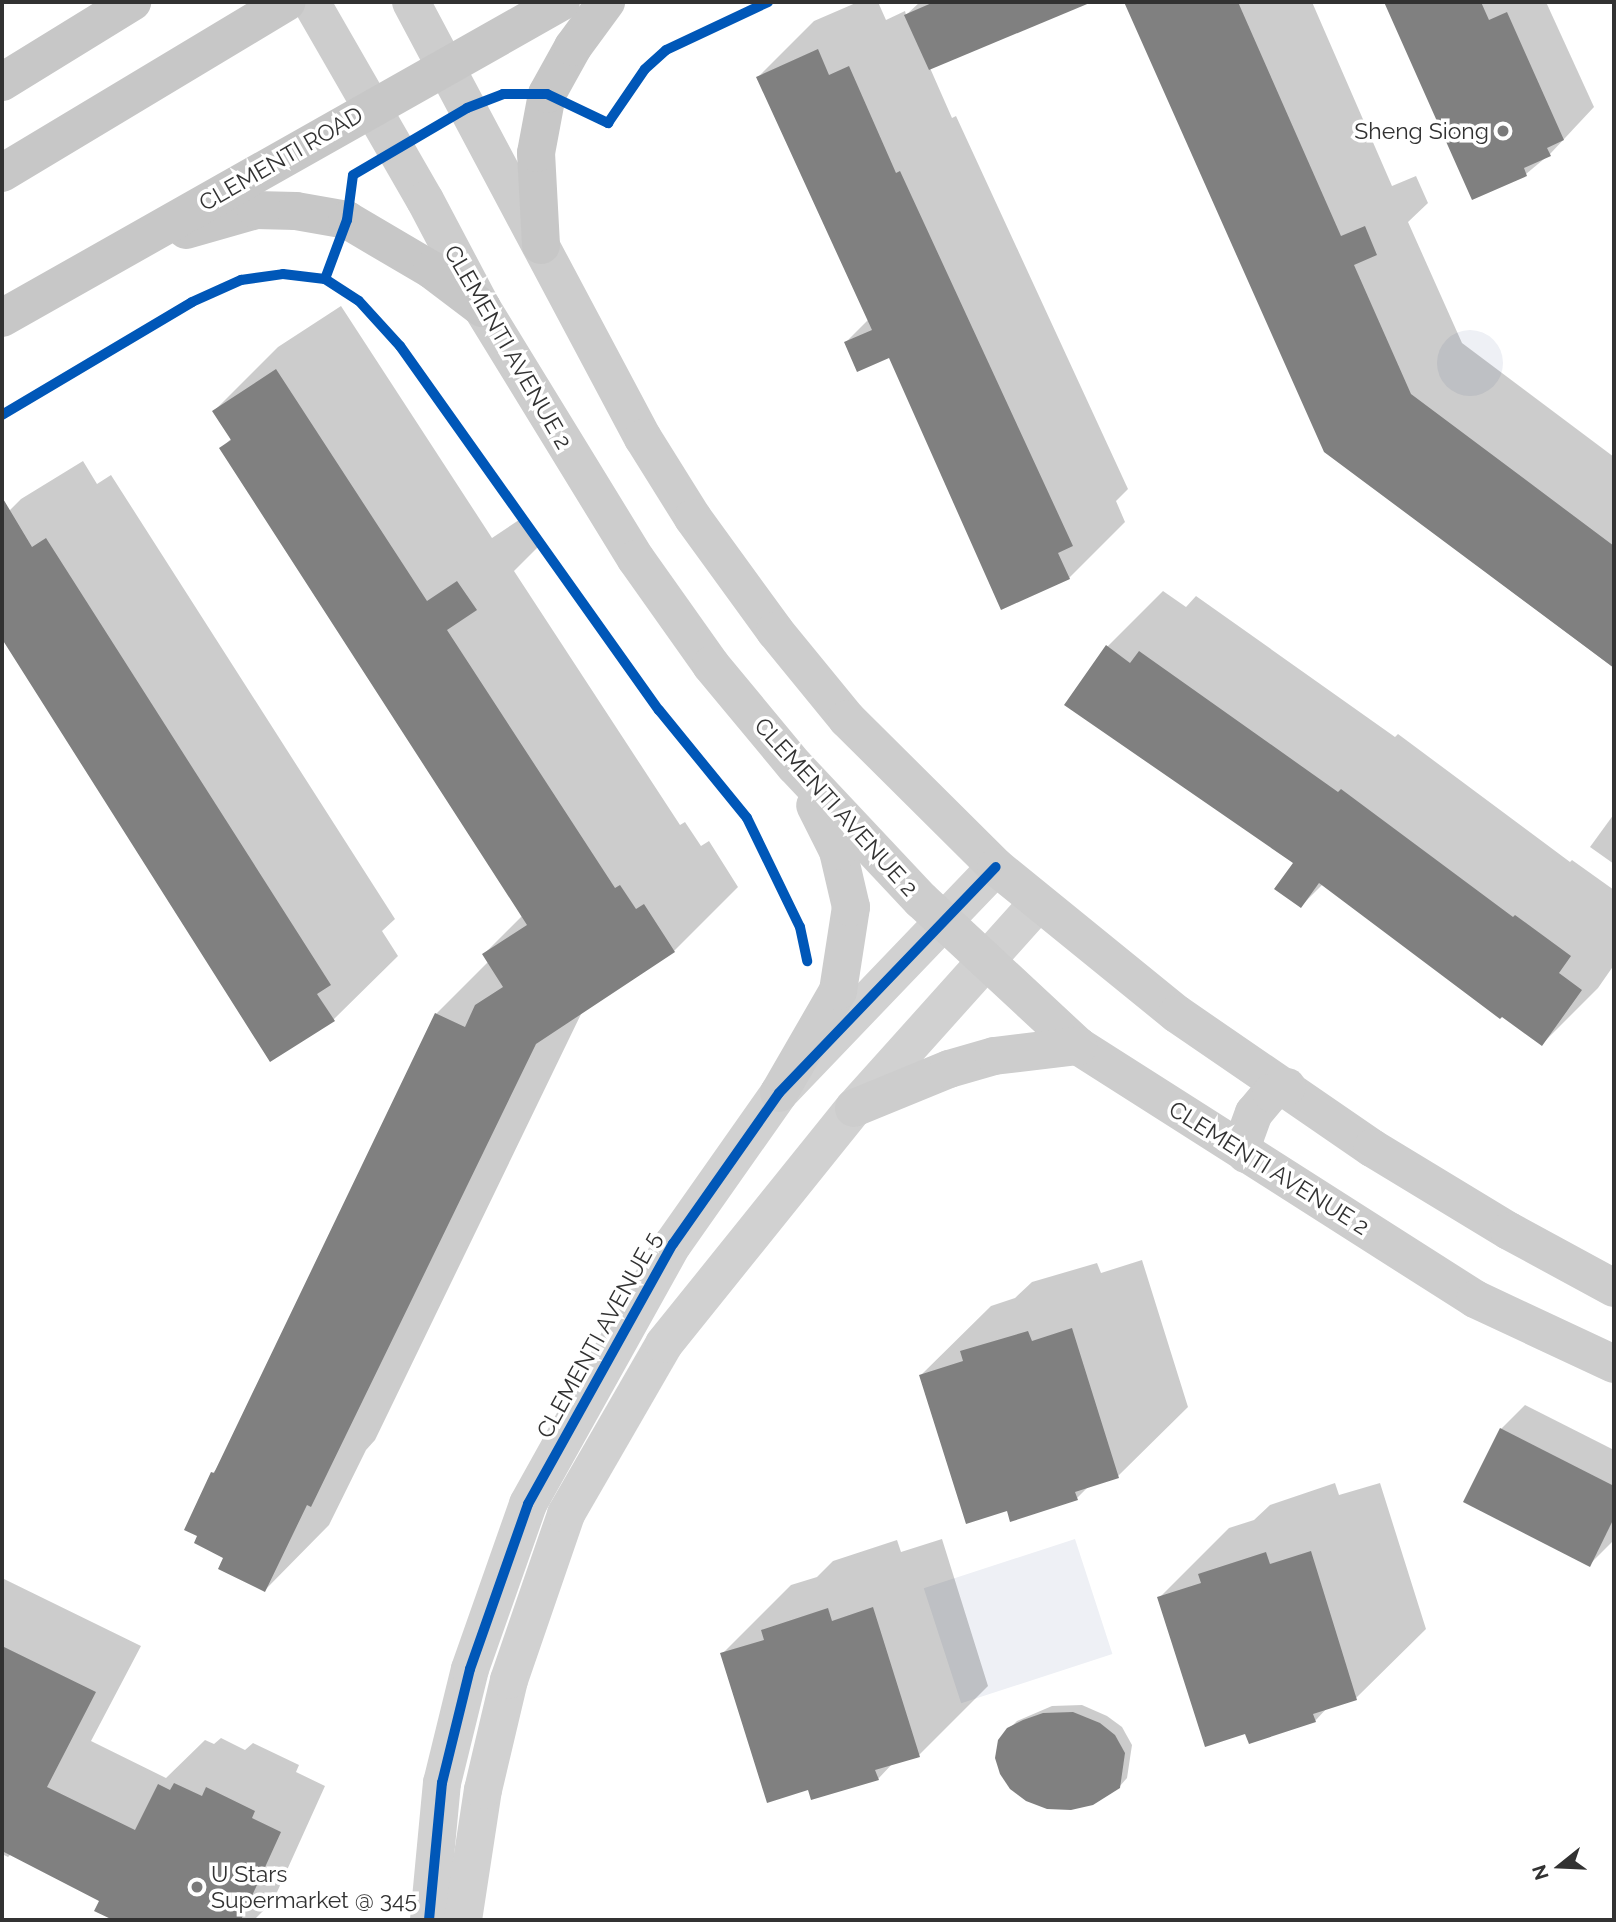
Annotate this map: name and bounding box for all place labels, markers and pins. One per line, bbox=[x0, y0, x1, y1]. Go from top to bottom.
place label: Sheng Siong bbox=[1354, 117, 1489, 145]
marker: Sheng Siong bbox=[1495, 123, 1511, 139]
place label: U Stars Supermarket @ 345 bbox=[211, 1860, 417, 1914]
marker: U Stars Supermarket @ 345 bbox=[189, 1879, 205, 1895]

